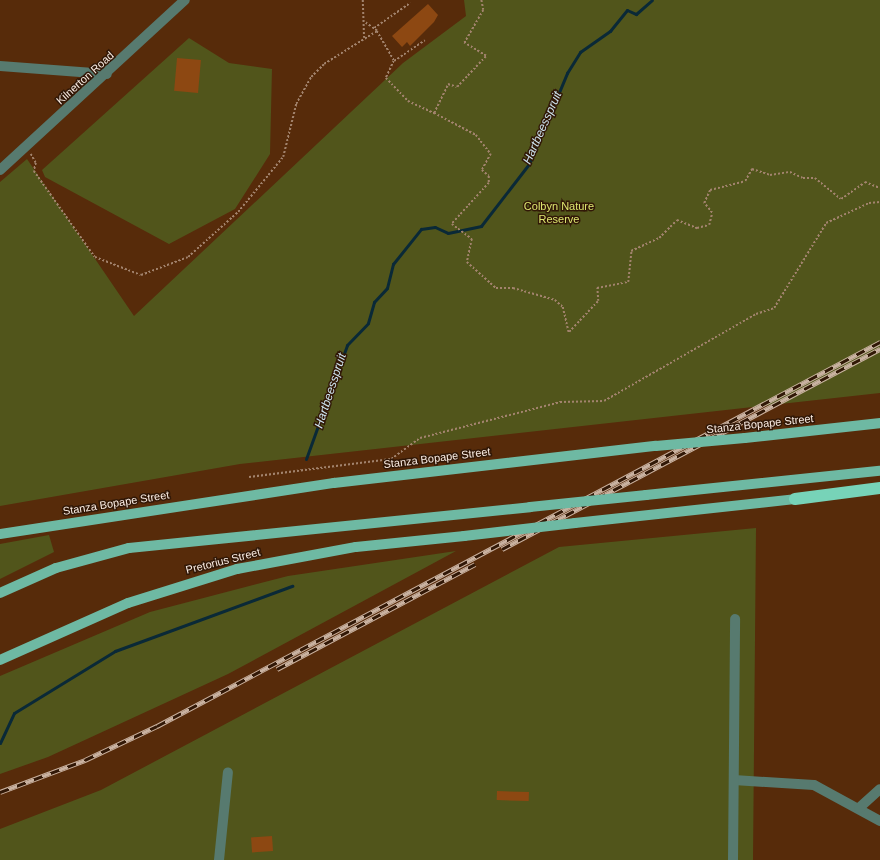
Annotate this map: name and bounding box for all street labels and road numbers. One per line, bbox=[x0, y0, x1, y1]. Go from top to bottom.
street label: Kilnerton Road bbox=[54, 49, 116, 107]
street label: Stanza Bopape Street bbox=[706, 412, 814, 436]
street label: Stanza Bopape Street bbox=[383, 445, 491, 471]
street label: Stanza Bopape Street bbox=[62, 488, 170, 518]
street label: Pretorius Street bbox=[184, 545, 262, 577]

